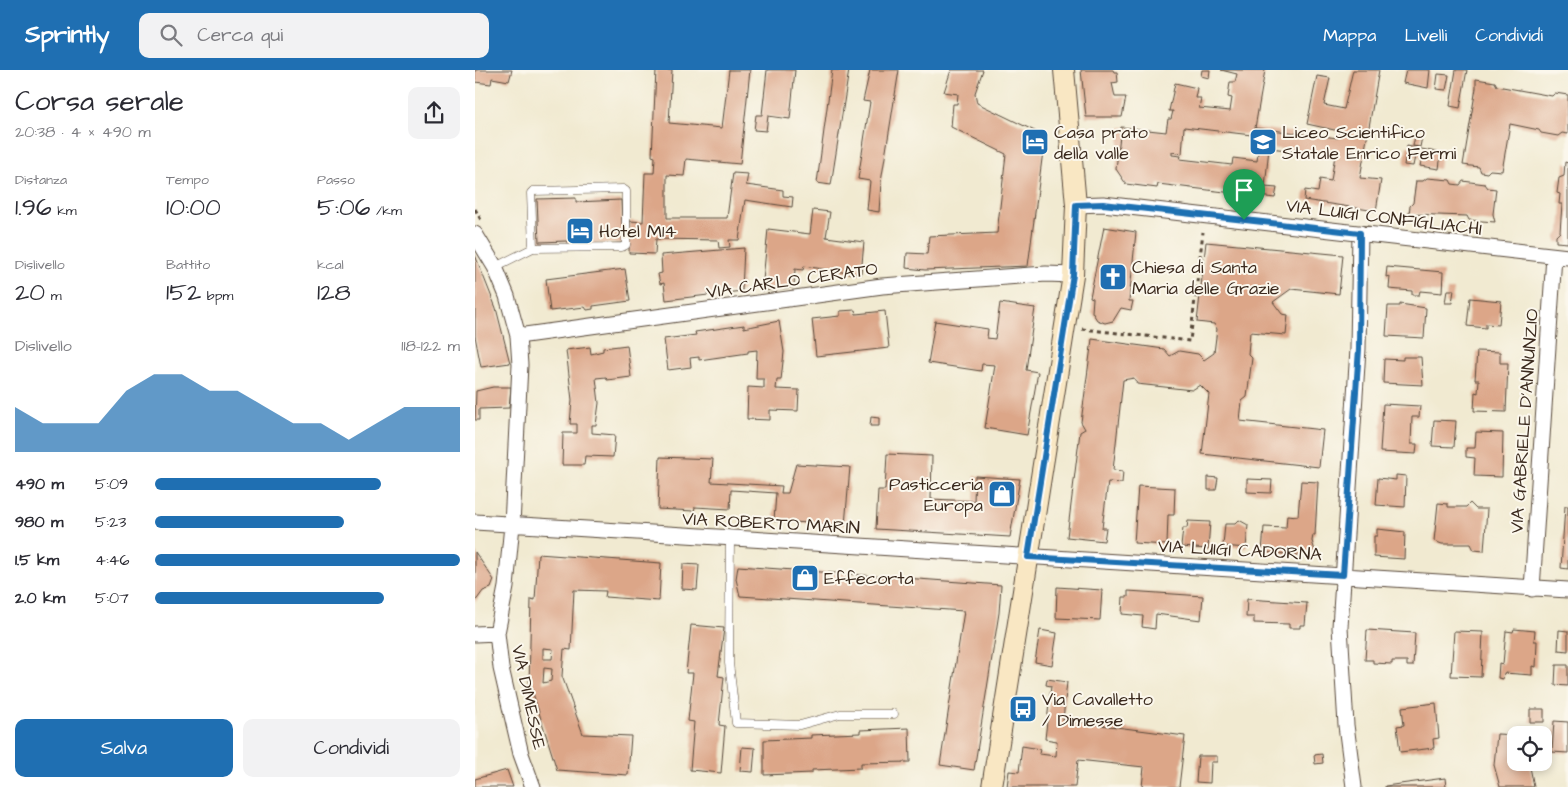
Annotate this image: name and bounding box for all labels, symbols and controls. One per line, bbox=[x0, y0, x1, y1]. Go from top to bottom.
search box bbox=[139, 13, 489, 58]
text: Sprintly bbox=[25, 18, 109, 52]
icon: search bbox=[157, 21, 185, 49]
text: Cerca qui bbox=[197, 22, 283, 49]
text: Mappa bbox=[1323, 23, 1377, 48]
text: Livelli bbox=[1405, 23, 1447, 48]
text: Condividi bbox=[1475, 23, 1543, 48]
text: Corsa serale bbox=[15, 82, 184, 121]
button: share bbox=[408, 87, 460, 139]
place label: Casa prato della valle bbox=[1054, 120, 1148, 166]
place label: Liceo Scientifico Statale Enrico Fermi bbox=[1282, 120, 1456, 166]
text: 20:38 · 4 × 490 m bbox=[15, 121, 151, 143]
hotel icon: Casa prato della valle bbox=[1020, 127, 1050, 157]
school or university icon: Liceo Scientifico Statale Enrico Fermi bbox=[1248, 127, 1278, 157]
pin bbox=[1223, 169, 1265, 220]
text: Distanza bbox=[15, 170, 67, 190]
text: Tempo bbox=[166, 170, 209, 190]
text: Passo bbox=[317, 170, 355, 190]
icon: arrive bbox=[1230, 176, 1258, 204]
text: 1.96 bbox=[15, 190, 52, 225]
text: 10:00 bbox=[166, 190, 221, 225]
text: 5:06 bbox=[317, 190, 370, 225]
street label: VIA LUIGI CONFIGLIACHI bbox=[1285, 193, 1483, 242]
text: km bbox=[52, 201, 77, 221]
text: /km bbox=[370, 201, 402, 221]
hotel icon: Hotel M14 bbox=[565, 216, 595, 246]
place label: Hotel M14 bbox=[599, 219, 677, 244]
text: Dislivello bbox=[15, 255, 65, 275]
text: Battito bbox=[166, 255, 210, 275]
text: kcal bbox=[317, 255, 344, 275]
place label: Chiesa di Santa Maria delle Grazie bbox=[1132, 255, 1280, 301]
street label: VIA CARLO CERATO bbox=[705, 256, 879, 305]
church icon: Chiesa di Santa Maria delle Grazie bbox=[1098, 262, 1128, 292]
text: 20 bbox=[15, 275, 45, 310]
text: 152 bbox=[166, 275, 201, 310]
text: 128 bbox=[317, 275, 351, 310]
text: m bbox=[45, 286, 62, 306]
text: bpm bbox=[201, 286, 233, 306]
street label: VIA GABRIELE D'ANNUNZIO bbox=[1504, 308, 1545, 534]
text: Dislivello bbox=[15, 335, 72, 357]
text: 118–122 m bbox=[401, 335, 460, 357]
place label: Pasticceria Europa bbox=[889, 472, 983, 518]
text: 490 m bbox=[15, 473, 64, 495]
text: 5:09 bbox=[95, 473, 128, 495]
shop icon: Pasticceria Europa bbox=[987, 479, 1017, 509]
street label: VIA ROBERTO MARIN bbox=[682, 506, 860, 541]
text: 980 m bbox=[15, 511, 63, 533]
text: 5:23 bbox=[95, 511, 126, 533]
street label: VIA LUIGI CADORNA bbox=[1157, 534, 1323, 567]
text: 1.5 km bbox=[15, 549, 59, 571]
text: 4:46 bbox=[95, 549, 129, 571]
shop icon: Effecorta bbox=[790, 563, 820, 593]
place label: Effecorta bbox=[824, 566, 914, 591]
text: 2.0 km bbox=[15, 587, 65, 609]
text: 5:07 bbox=[95, 587, 129, 609]
street label: VIA DIMESSE bbox=[505, 642, 552, 752]
place label: Via Cavalletto / Dimesse bbox=[1042, 687, 1153, 733]
bus stop icon: Via Cavalletto / Dimesse bbox=[1008, 694, 1038, 724]
button: Salva bbox=[15, 719, 233, 777]
button: Condividi bbox=[243, 719, 460, 777]
map controls bbox=[1507, 726, 1552, 771]
button: locate bbox=[1507, 726, 1552, 771]

